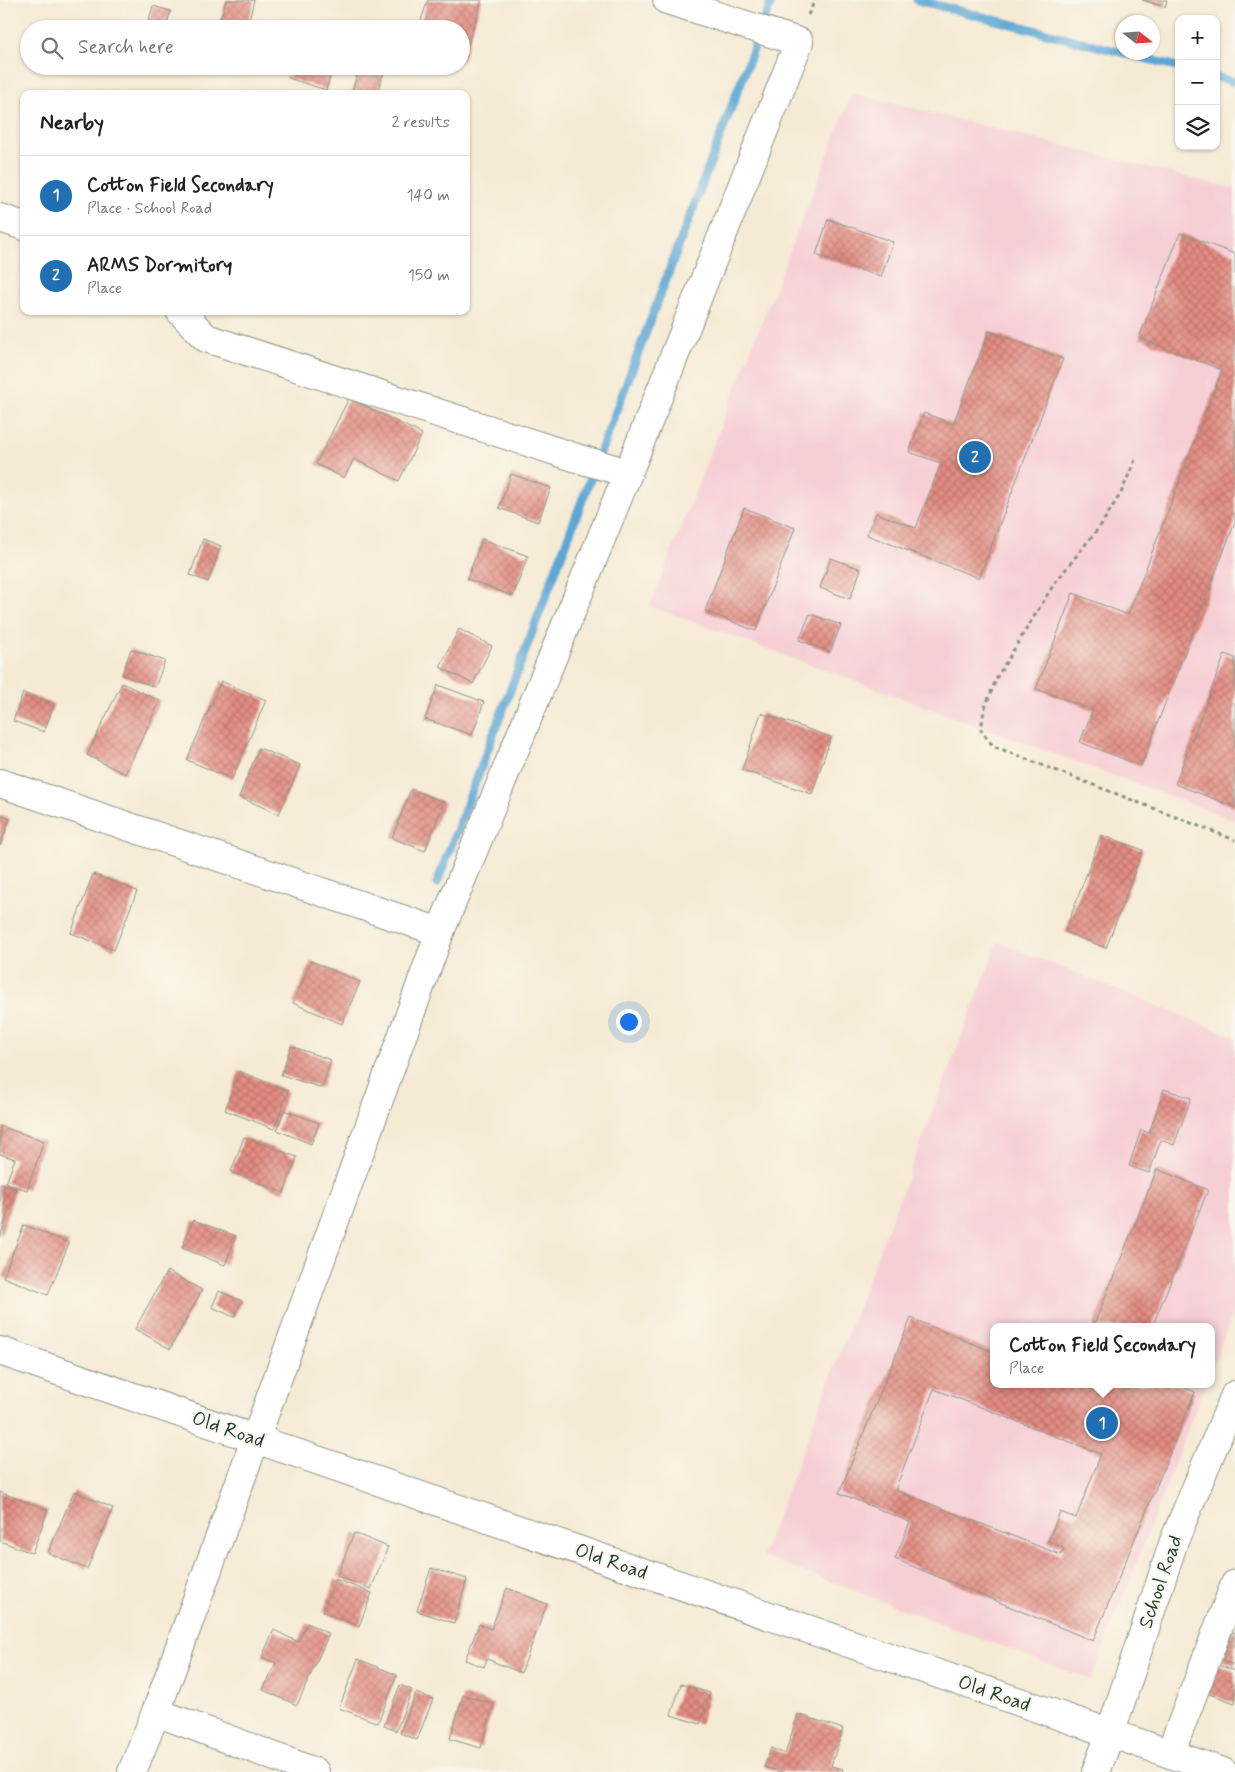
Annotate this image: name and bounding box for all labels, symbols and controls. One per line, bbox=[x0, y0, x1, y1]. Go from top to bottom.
north arrow bbox=[1115, 15, 1160, 60]
map controls bbox=[1175, 15, 1220, 150]
button: + bbox=[1175, 15, 1220, 60]
search box bbox=[20, 20, 470, 75]
icon: search bbox=[38, 34, 66, 62]
text: Search here bbox=[78, 35, 174, 60]
button: − bbox=[1175, 60, 1220, 105]
button: layers bbox=[1175, 105, 1220, 150]
text: Nearby bbox=[40, 109, 104, 137]
text: 2 results bbox=[392, 112, 450, 133]
text: Cotton Field Secondary bbox=[87, 173, 274, 198]
text: 1 bbox=[52, 185, 60, 206]
text: 140 m bbox=[406, 185, 450, 206]
text: Place · School Road bbox=[87, 198, 212, 219]
text: ARMS Dormitory bbox=[87, 253, 232, 278]
text: 2 bbox=[52, 265, 60, 286]
text: 150 m bbox=[408, 265, 450, 286]
text: Place bbox=[87, 278, 122, 299]
pin: 2 bbox=[959, 438, 991, 476]
your location bbox=[616, 1009, 642, 1035]
popup bbox=[990, 1323, 1215, 1388]
text: Cotton Field Secondary bbox=[1009, 1333, 1196, 1358]
text: Place bbox=[1009, 1358, 1044, 1379]
pin: 1 bbox=[1086, 1404, 1118, 1442]
street label: Old Road bbox=[188, 1405, 268, 1455]
street label: School Road bbox=[1132, 1532, 1190, 1632]
street label: Old Road bbox=[571, 1537, 651, 1587]
street label: Old Road bbox=[954, 1669, 1034, 1719]

